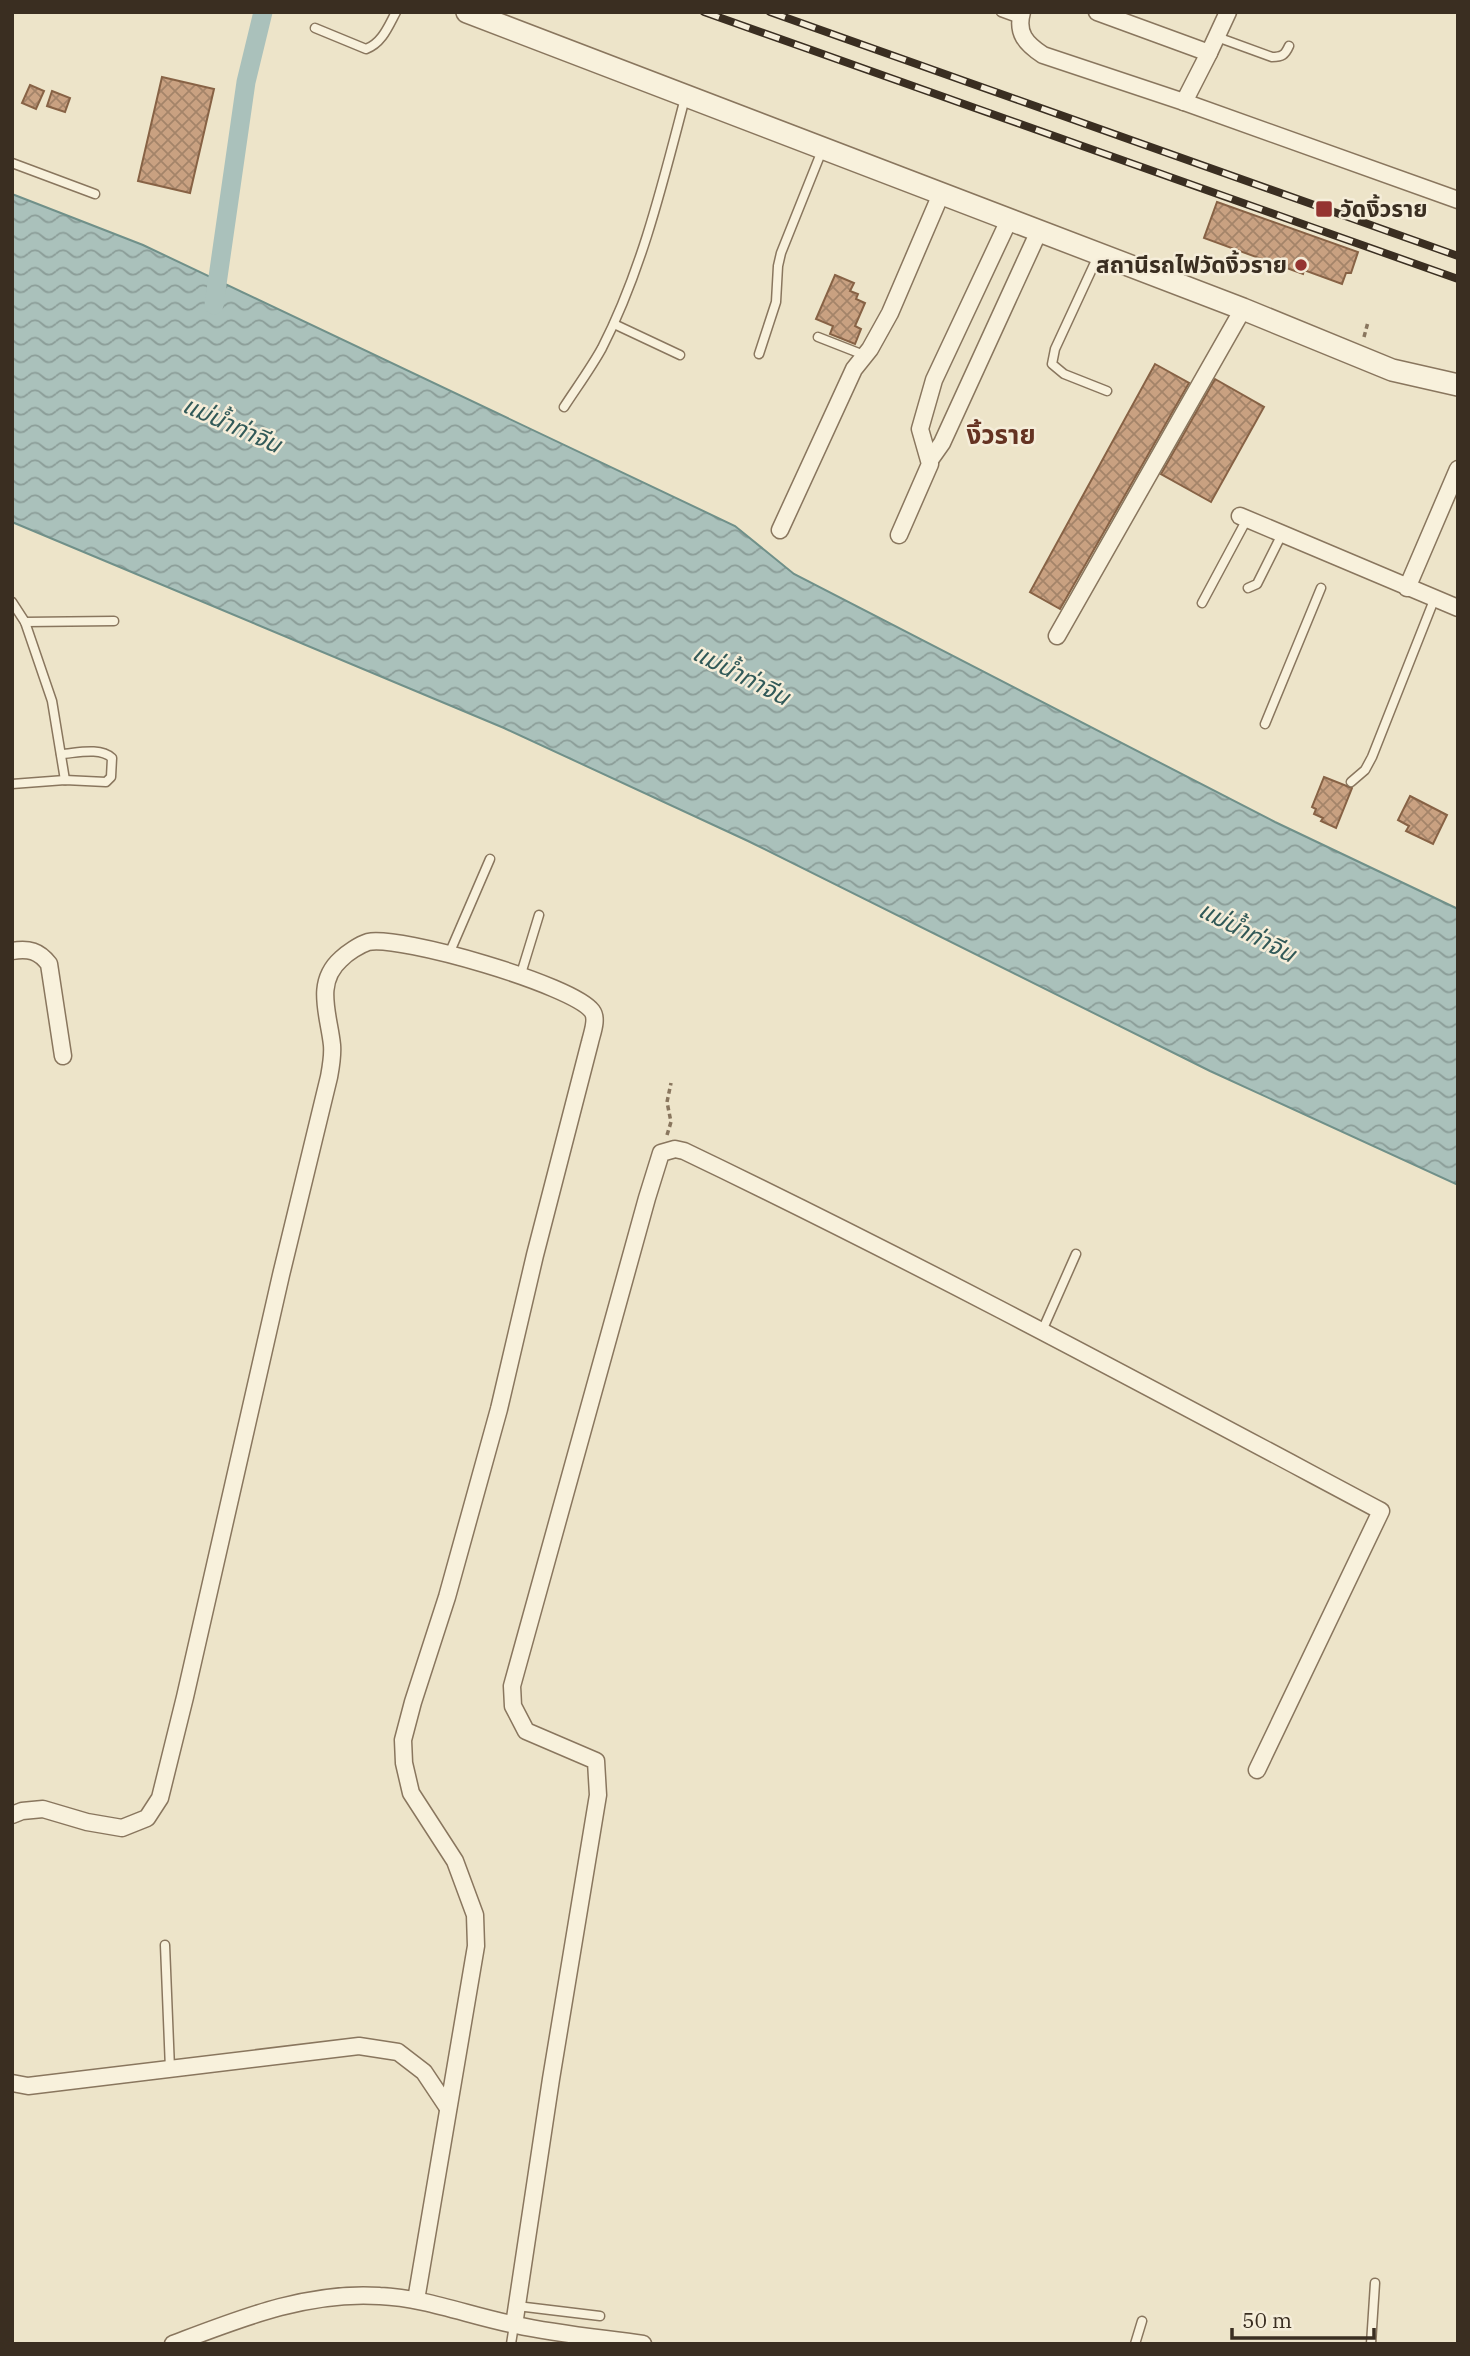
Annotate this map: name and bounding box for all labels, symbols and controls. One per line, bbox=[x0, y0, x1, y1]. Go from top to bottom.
place label: วัดงิ้วราย bbox=[1340, 193, 1428, 223]
marker: วัดงิ้วราย bbox=[1314, 199, 1334, 219]
place label: สถานีรถไฟวัดงิ้วราย bbox=[1096, 249, 1287, 279]
marker: สถานีรถไฟวัดงิ้วราย bbox=[1293, 257, 1309, 273]
water label: แม่น้ำท่าจีน bbox=[178, 388, 288, 461]
district label: งิ้วราย bbox=[966, 417, 1036, 451]
water label: แม่น้ำท่าจีน bbox=[688, 636, 796, 713]
water label: แม่น้ำท่าจีน bbox=[1194, 893, 1302, 970]
scale bar bbox=[1232, 2296, 1374, 2340]
text: 50 m bbox=[1242, 2306, 1292, 2334]

